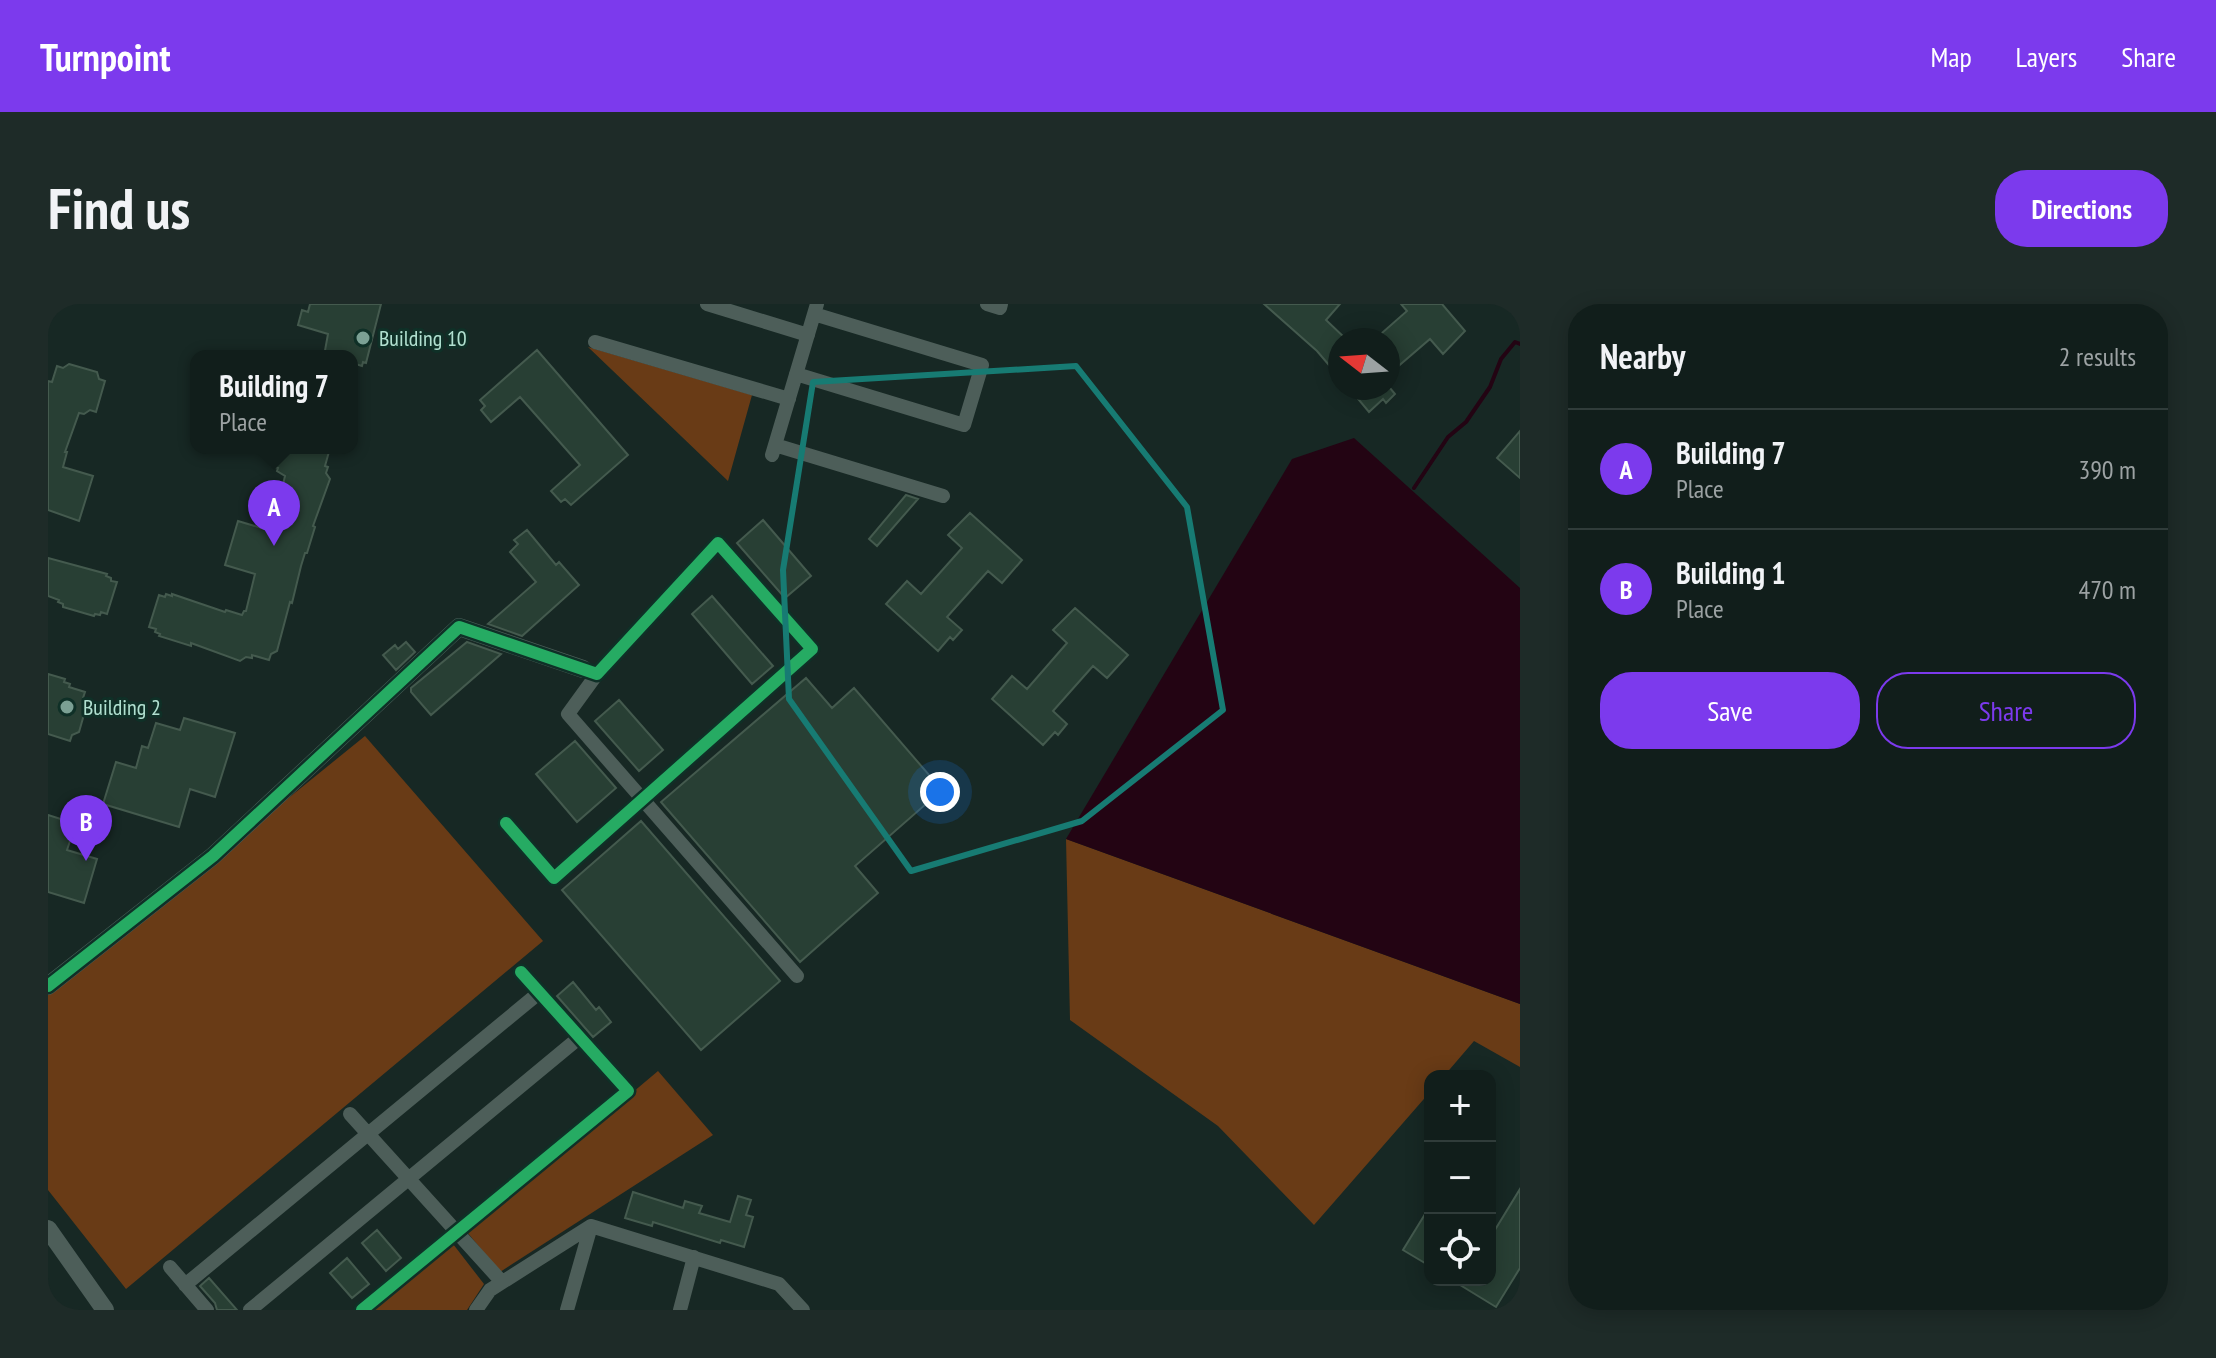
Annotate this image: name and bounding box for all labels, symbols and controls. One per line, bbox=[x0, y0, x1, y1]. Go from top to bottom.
text: Turnpoint bbox=[40, 32, 170, 81]
text: Map bbox=[1930, 38, 1972, 75]
text: Layers bbox=[2016, 38, 2077, 75]
text: Share bbox=[2121, 38, 2176, 75]
button: Directions bbox=[1995, 170, 2168, 247]
text: Find us bbox=[48, 172, 190, 244]
place label: Building 10 bbox=[379, 324, 467, 352]
north arrow bbox=[1328, 328, 1400, 400]
marker: Building 10 bbox=[354, 329, 372, 347]
text: Nearby bbox=[1600, 334, 1685, 378]
text: 2 results bbox=[2059, 340, 2136, 373]
popup bbox=[190, 350, 358, 454]
text: Building 7 bbox=[219, 366, 329, 405]
text: Place bbox=[219, 405, 267, 438]
text: Building 7 bbox=[1676, 433, 1785, 472]
text: A bbox=[1619, 453, 1633, 486]
text: 390 m bbox=[2078, 453, 2136, 486]
text: Place bbox=[1676, 472, 1724, 505]
pin: A bbox=[248, 480, 300, 546]
text: Building 1 bbox=[1676, 553, 1785, 592]
text: B bbox=[1620, 573, 1632, 606]
text: 470 m bbox=[2078, 573, 2136, 606]
text: Place bbox=[1676, 592, 1724, 625]
button: Save bbox=[1600, 672, 1860, 749]
button: Share bbox=[1876, 672, 2136, 749]
place label: Building 2 bbox=[83, 693, 161, 721]
marker: Building 2 bbox=[58, 698, 76, 716]
your location bbox=[920, 772, 960, 812]
pin: B bbox=[60, 795, 112, 861]
map controls bbox=[1424, 1070, 1496, 1286]
button: + bbox=[1424, 1070, 1496, 1142]
button: − bbox=[1424, 1142, 1496, 1214]
button: locate bbox=[1424, 1214, 1496, 1286]

